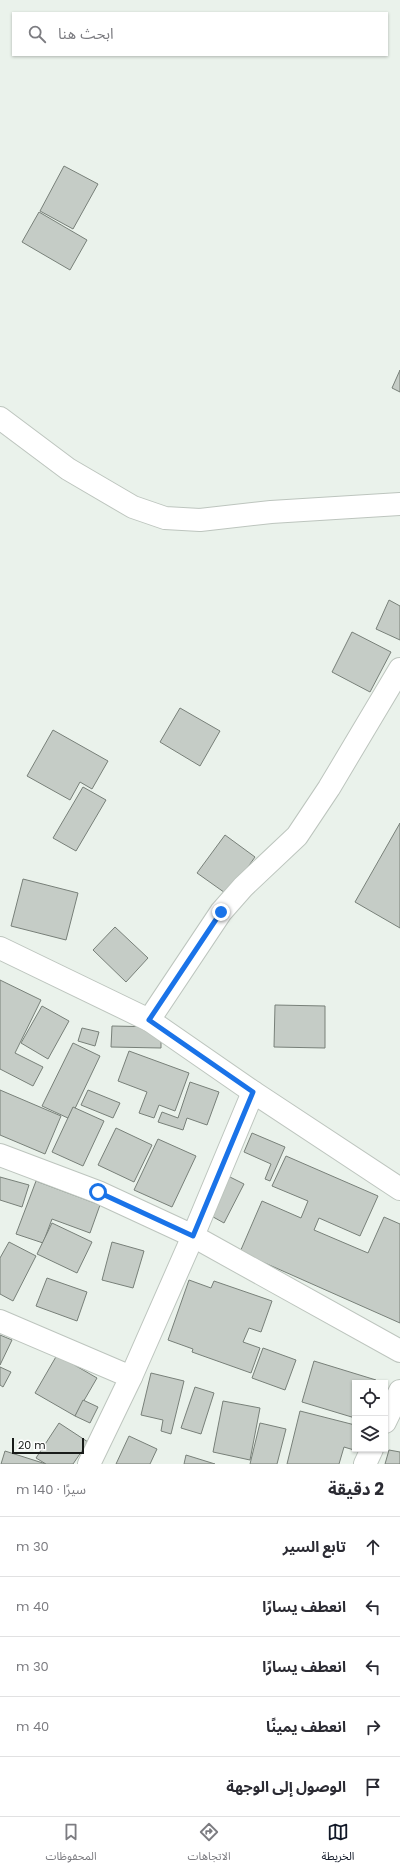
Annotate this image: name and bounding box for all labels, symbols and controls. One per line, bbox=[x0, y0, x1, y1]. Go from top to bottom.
search box bbox=[12, 12, 388, 56]
icon: search bbox=[26, 23, 48, 45]
text: ابحث هنا bbox=[58, 23, 114, 44]
route end bbox=[212, 903, 230, 921]
route start bbox=[89, 1183, 107, 1201]
map controls bbox=[352, 1380, 388, 1452]
button: locate bbox=[352, 1380, 388, 1416]
button: layers bbox=[352, 1416, 388, 1452]
scale bar bbox=[12, 1436, 84, 1455]
text: 20 m bbox=[18, 1437, 46, 1453]
text: 2 دقيقة bbox=[328, 1477, 384, 1501]
text: سيرًا · 140 m bbox=[16, 1480, 86, 1499]
text: تابع السير bbox=[283, 1536, 346, 1557]
icon: ahead bbox=[362, 1536, 384, 1558]
text: 30 m bbox=[16, 1537, 49, 1556]
text: انعطف يسارًا bbox=[262, 1596, 346, 1617]
icon: left bbox=[362, 1596, 384, 1618]
text: 40 m bbox=[16, 1597, 49, 1616]
text: انعطف يسارًا bbox=[262, 1656, 346, 1677]
icon: left bbox=[362, 1656, 384, 1678]
text: 30 m bbox=[16, 1657, 49, 1676]
text: انعطف يمينًا bbox=[266, 1716, 346, 1737]
icon: right bbox=[362, 1716, 384, 1738]
text: 40 m bbox=[16, 1717, 49, 1736]
text: الوصول إلى الوجهة bbox=[226, 1776, 346, 1797]
icon: arrive bbox=[362, 1776, 384, 1798]
tab: المحفوظات bbox=[46, 1821, 97, 1868]
tab: الاتجاهات bbox=[188, 1821, 231, 1868]
tab: الخريطة bbox=[322, 1821, 355, 1868]

